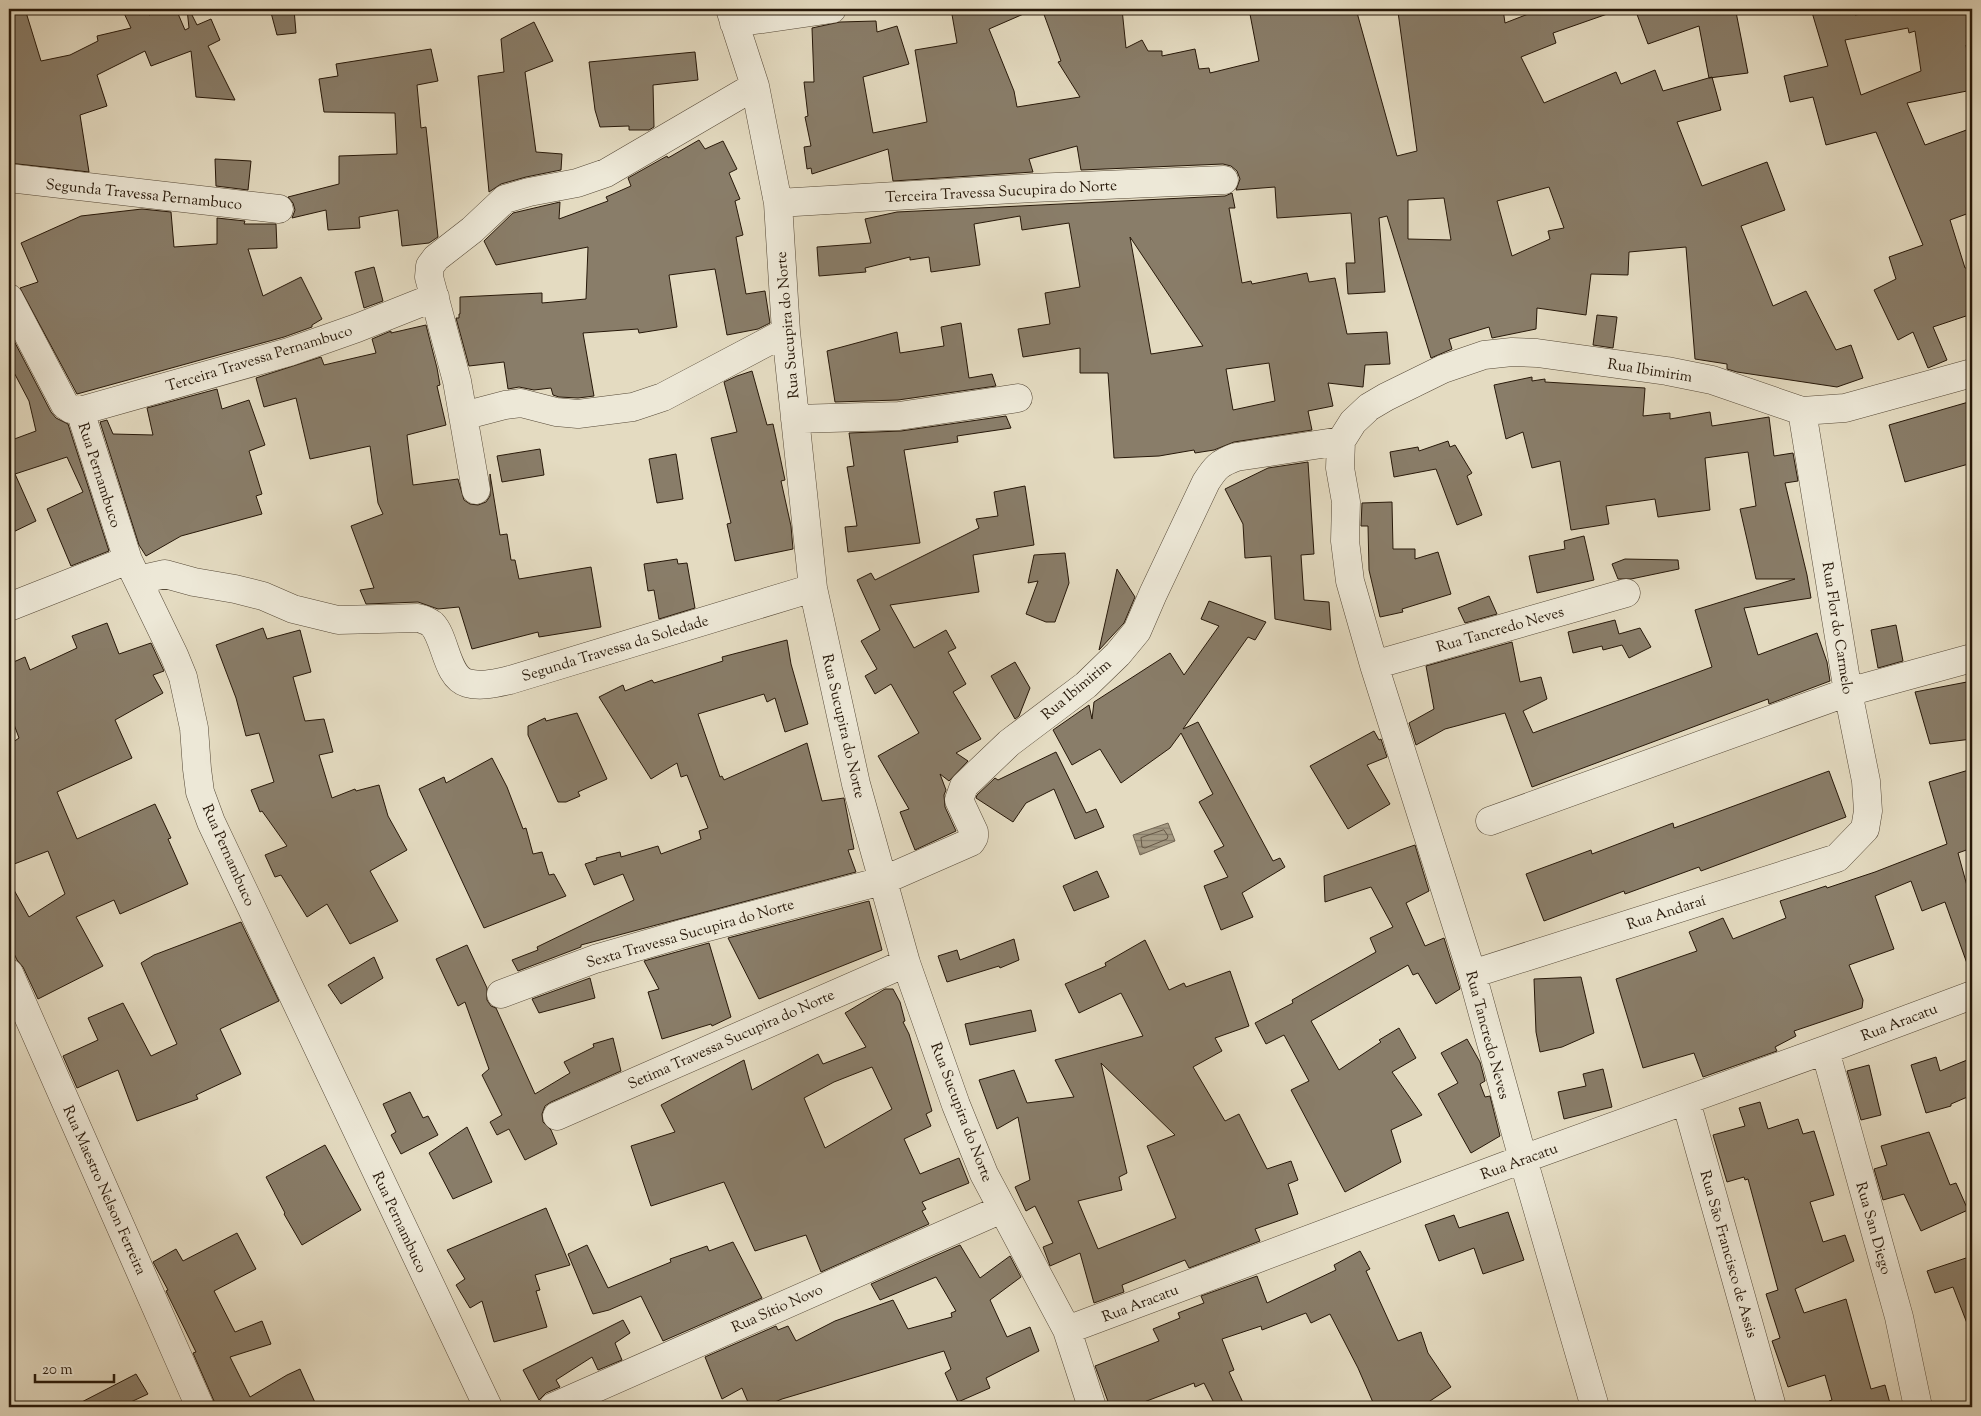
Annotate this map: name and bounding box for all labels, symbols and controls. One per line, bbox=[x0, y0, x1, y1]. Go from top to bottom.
street label: Segunda Travessa Pernambuco bbox=[45, 175, 243, 216]
street label: Terceira Travessa Sucupira do Norte bbox=[885, 176, 1118, 209]
street label: Rua Sucupira do Norte bbox=[772, 250, 805, 399]
street label: Terceira Travessa Pernambuco bbox=[164, 321, 355, 398]
street label: Rua Ibimirim bbox=[1606, 354, 1694, 389]
street label: Rua Pernambuco bbox=[72, 420, 125, 531]
street label: Rua Flor do Carmelo bbox=[1816, 561, 1857, 696]
street label: Rua Tancredo Neves bbox=[1434, 602, 1567, 659]
street label: Segunda Travessa da Soledade bbox=[519, 611, 711, 688]
street label: Rua Sucupira do Norte bbox=[816, 652, 869, 801]
street label: Rua Ibimirim bbox=[1037, 654, 1117, 726]
street label: Rua Pernambuco bbox=[196, 801, 259, 910]
street label: Rua Andaraí bbox=[1624, 891, 1709, 936]
street label: Sexta Travessa Sucupira do Norte bbox=[584, 895, 797, 974]
street label: Rua Tancredo Neves bbox=[1459, 969, 1514, 1102]
street label: Setima Travessa Sucupira do Norte bbox=[625, 985, 838, 1096]
street label: Rua Aracatu bbox=[1858, 999, 1941, 1048]
street label: Rua Sucupira do Norte bbox=[924, 1040, 997, 1185]
street label: Rua Maestro Nelson Ferreira bbox=[57, 1102, 151, 1279]
street label: Rua Aracatu bbox=[1478, 1139, 1561, 1186]
street label: Rua São Francisco de Assis bbox=[1694, 1168, 1762, 1341]
street label: Rua Pernambuco bbox=[366, 1169, 431, 1277]
street label: Rua San Diego bbox=[1849, 1180, 1896, 1277]
street label: Rua Sítio Novo bbox=[729, 1280, 827, 1339]
street label: Rua Aracatu bbox=[1099, 1280, 1182, 1329]
scale bar bbox=[35, 1351, 114, 1383]
text: 20 m bbox=[42, 1360, 73, 1381]

